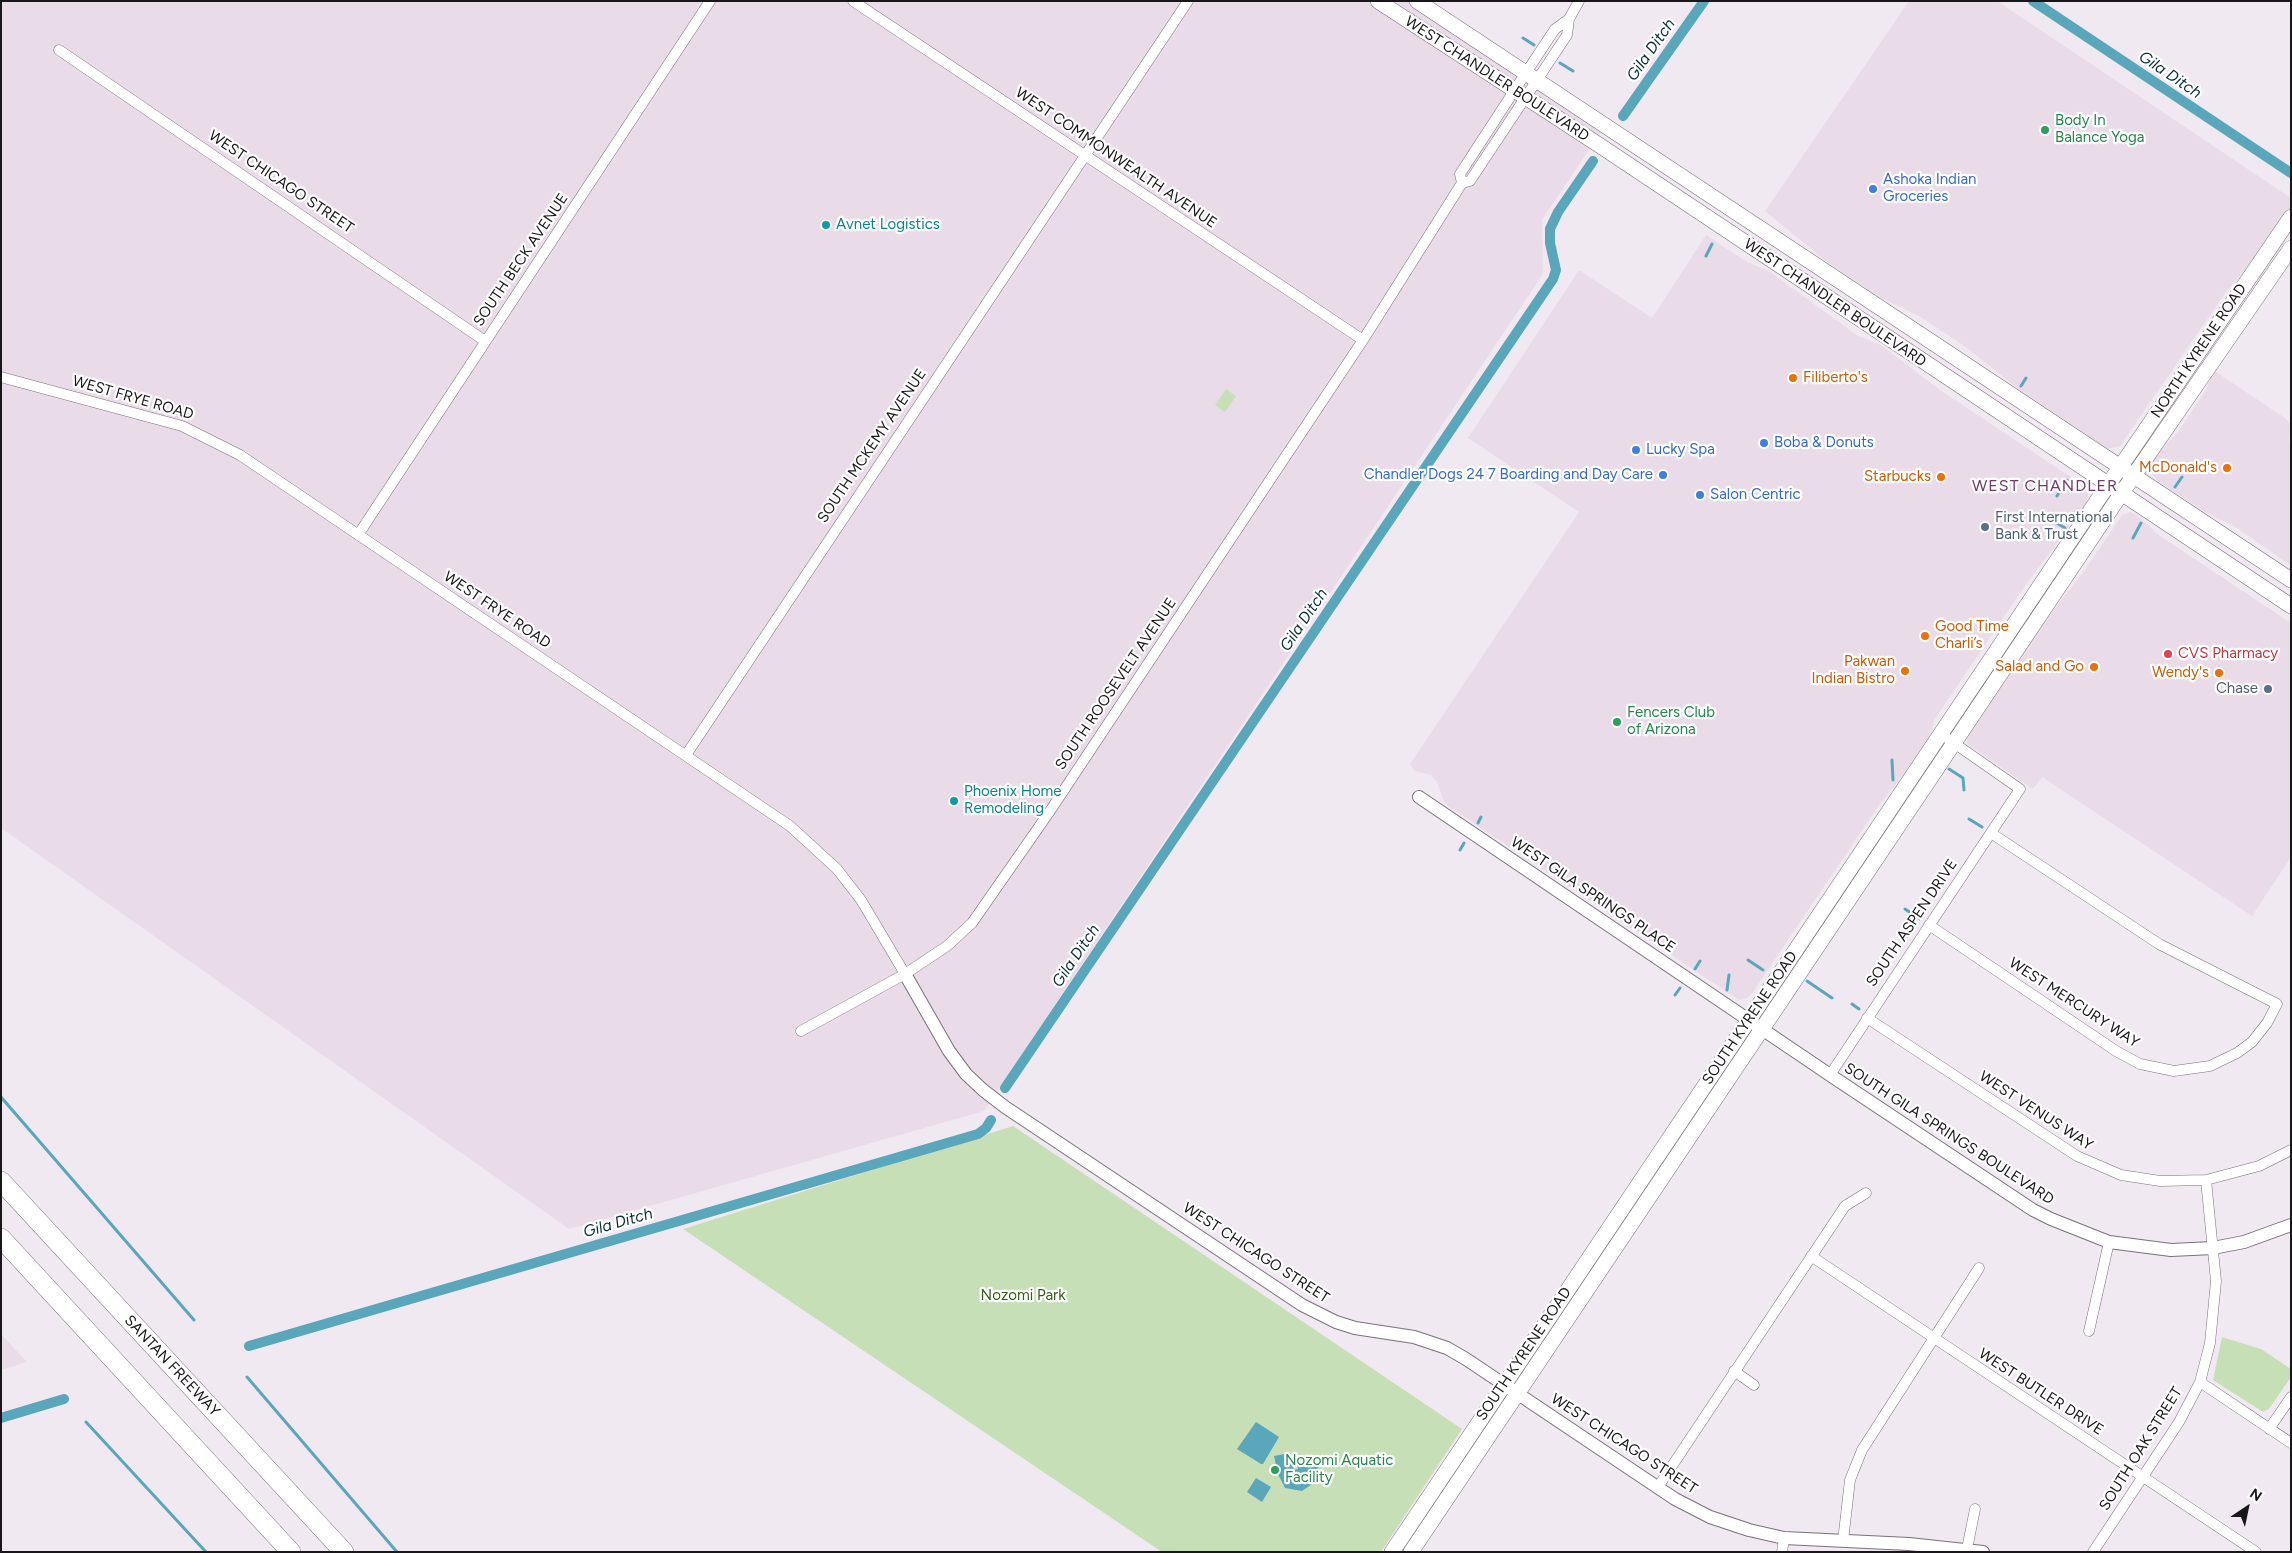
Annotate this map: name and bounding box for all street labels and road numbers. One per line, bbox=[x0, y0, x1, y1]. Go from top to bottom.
street label: WEST CHANDLER BOULEVARD bbox=[1401, 13, 1593, 145]
street label: WEST COMMONWEALTH AVENUE bbox=[1012, 84, 1220, 232]
street label: WEST CHICAGO STREET bbox=[205, 127, 357, 237]
street label: SOUTH BECK AVENUE bbox=[470, 190, 572, 330]
street label: WEST CHANDLER BOULEVARD bbox=[1740, 235, 1930, 371]
street label: NORTH KYRENE ROAD bbox=[2147, 280, 2251, 422]
street label: SOUTH MCKEMY AVENUE bbox=[814, 366, 930, 526]
street label: WEST FRYE ROAD bbox=[70, 372, 196, 424]
street label: WEST FRYE ROAD bbox=[440, 568, 554, 652]
street label: SOUTH ROOSEVELT AVENUE bbox=[1052, 595, 1180, 773]
street label: WEST GILA SPRINGS PLACE bbox=[1507, 833, 1679, 957]
street label: SOUTH ASPEN DRIVE bbox=[1863, 856, 1961, 990]
street label: SOUTH KYRENE ROAD bbox=[1699, 948, 1801, 1088]
street label: WEST MERCURY WAY bbox=[2005, 954, 2143, 1052]
street label: SOUTH GILA SPRINGS BOULEVARD bbox=[1841, 1059, 2057, 1209]
street label: WEST VENUS WAY bbox=[1976, 1068, 2096, 1154]
street label: WEST CHICAGO STREET bbox=[1179, 1199, 1333, 1307]
street label: SOUTH KYRENE ROAD bbox=[1473, 1284, 1575, 1424]
street label: SANTAN FREEWAY bbox=[120, 1312, 224, 1420]
street label: WEST BUTLER DRIVE bbox=[1975, 1345, 2107, 1439]
street label: SOUTH OAK STREET bbox=[2096, 1384, 2186, 1514]
street label: WEST CHICAGO STREET bbox=[1547, 1390, 1701, 1498]

